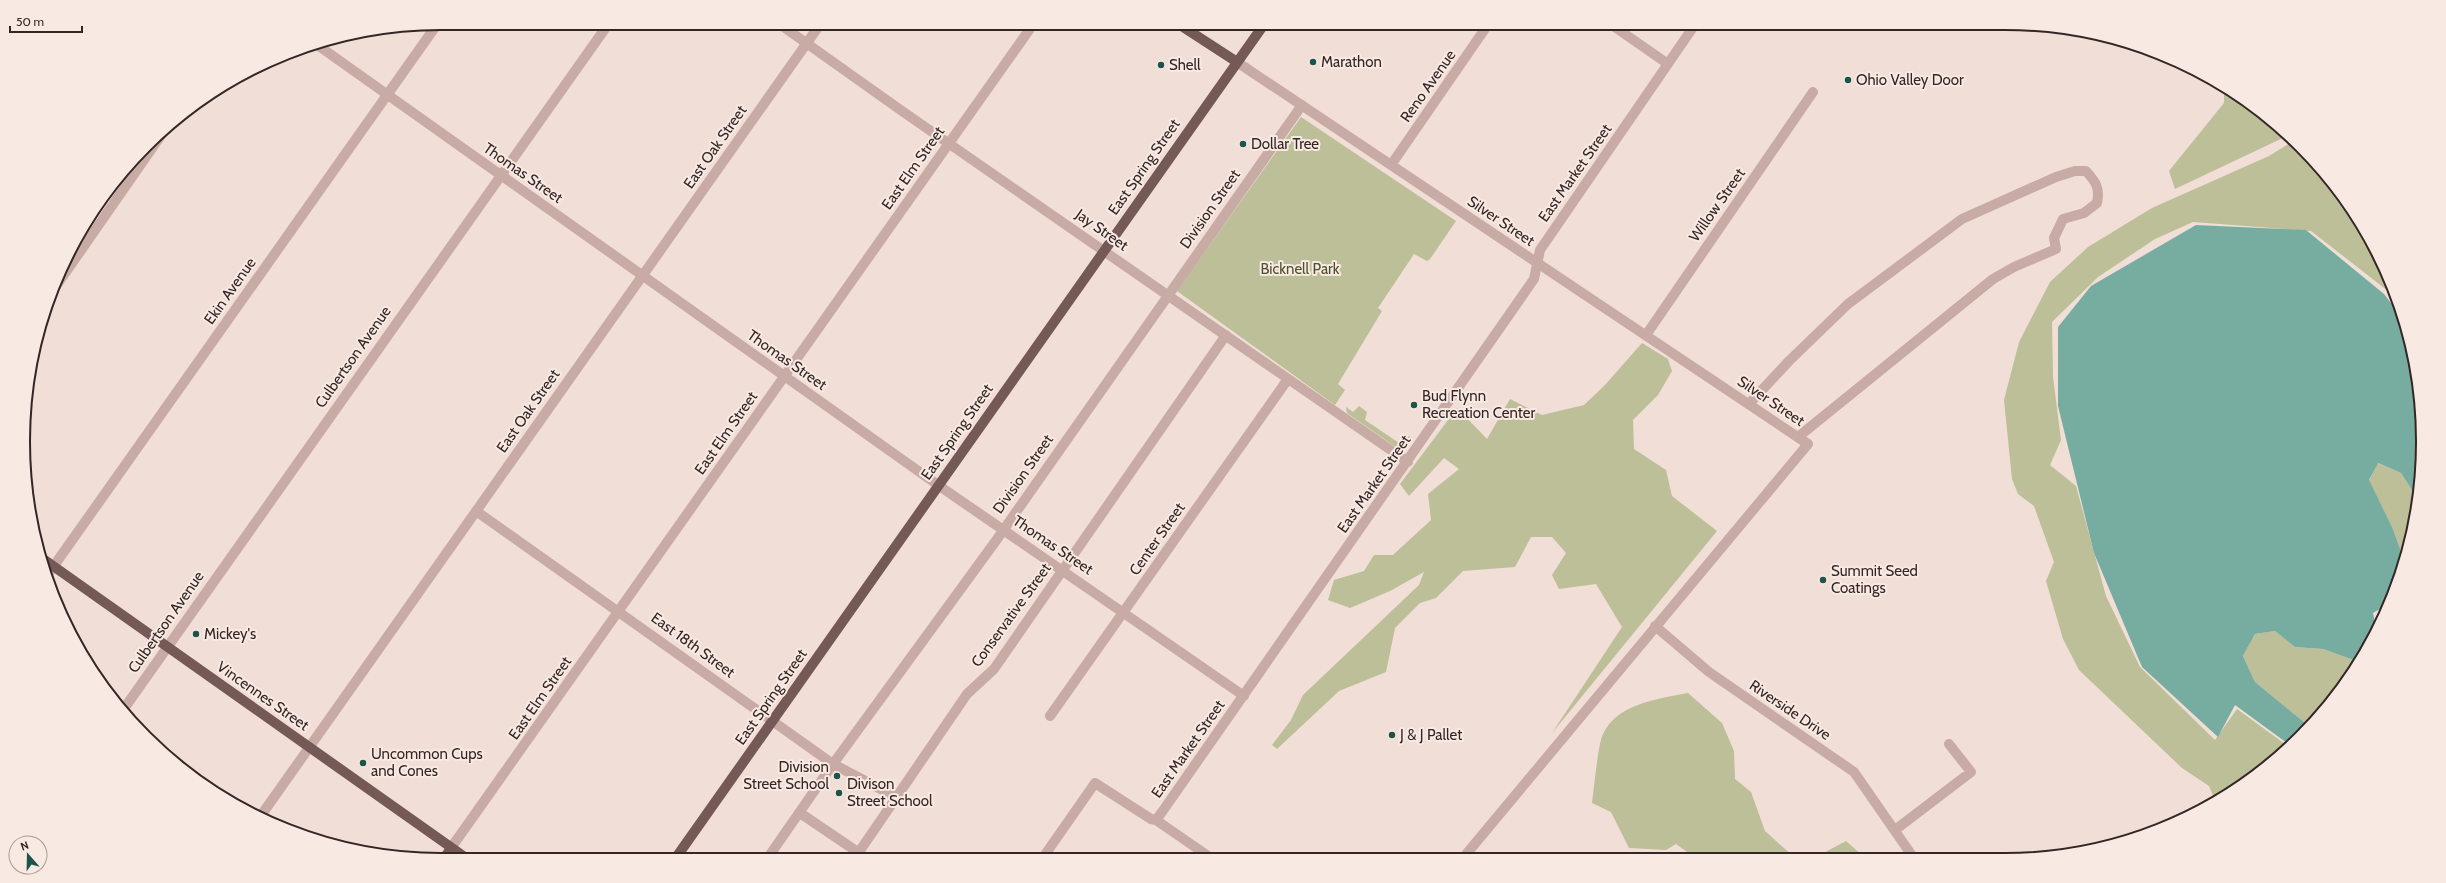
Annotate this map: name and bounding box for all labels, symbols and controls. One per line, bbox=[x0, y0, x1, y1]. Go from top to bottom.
scale bar bbox=[10, 8, 82, 34]
text: 50 m bbox=[16, 14, 44, 29]
street label: Reno Avenue bbox=[1397, 46, 1460, 126]
place label: Marathon bbox=[1321, 53, 1382, 71]
place label: Shell bbox=[1169, 56, 1201, 74]
marker: Marathon bbox=[1308, 57, 1318, 67]
marker: Shell bbox=[1156, 60, 1166, 70]
place label: Ohio Valley Door bbox=[1856, 71, 1964, 89]
marker: Ohio Valley Door bbox=[1843, 75, 1853, 85]
street label: East Oak Street bbox=[680, 102, 750, 192]
street label: East Spring Street bbox=[1104, 116, 1184, 218]
street label: East Market Street bbox=[1535, 121, 1615, 225]
street label: East Elm Street bbox=[878, 123, 948, 213]
place label: Dollar Tree bbox=[1251, 135, 1319, 153]
street label: Thomas Street bbox=[480, 139, 566, 207]
marker: Dollar Tree bbox=[1238, 139, 1248, 149]
street label: Willow Street bbox=[1685, 165, 1749, 245]
street label: Division Street bbox=[1176, 166, 1244, 252]
street label: Silver Street bbox=[1464, 192, 1538, 250]
street label: Jay Street bbox=[1071, 205, 1132, 255]
street label: Ekin Avenue bbox=[200, 254, 260, 328]
park label: Bicknell Park bbox=[1260, 260, 1340, 278]
street label: Culbertson Avenue bbox=[311, 302, 395, 411]
street label: Thomas Street bbox=[744, 326, 830, 394]
street label: East Oak Street bbox=[493, 366, 563, 456]
street label: Silver Street bbox=[1734, 372, 1808, 430]
street label: East Spring Street bbox=[917, 381, 997, 483]
place label: Bud Flynn Recreation Center bbox=[1422, 387, 1535, 422]
street label: East Elm Street bbox=[691, 388, 761, 478]
marker: Bud Flynn Recreation Center bbox=[1409, 400, 1419, 410]
street label: Division Street bbox=[989, 431, 1057, 517]
street label: East Market Street bbox=[1334, 432, 1414, 536]
street label: Center Street bbox=[1125, 499, 1189, 579]
street label: Thomas Street bbox=[1010, 512, 1096, 578]
street label: Conservative Street bbox=[967, 560, 1055, 670]
place label: Summit Seed Coatings bbox=[1831, 562, 1918, 597]
street label: Culbertson Avenue bbox=[124, 567, 208, 676]
marker: Summit Seed Coatings bbox=[1818, 575, 1828, 585]
street label: East 18th Street bbox=[648, 609, 738, 681]
place label: Mickey's bbox=[204, 625, 256, 643]
marker: Mickey's bbox=[191, 629, 201, 639]
street label: East Spring Street bbox=[731, 646, 811, 748]
street label: East Elm Street bbox=[505, 653, 575, 743]
street label: Vincennes Street bbox=[213, 658, 313, 734]
street label: Riverside Drive bbox=[1746, 676, 1834, 744]
street label: East Market Street bbox=[1148, 697, 1228, 801]
place label: J & J Pallet bbox=[1399, 726, 1462, 744]
marker: J & J Pallet bbox=[1387, 730, 1397, 740]
place label: Uncommon Cups and Cones bbox=[371, 745, 483, 780]
marker: Uncommon Cups and Cones bbox=[358, 758, 368, 768]
place label: Division Street School bbox=[743, 758, 829, 793]
marker: Division Street School bbox=[832, 771, 842, 781]
place label: Divison Street School bbox=[847, 775, 933, 810]
marker: Divison Street School bbox=[834, 788, 844, 798]
north arrow bbox=[8, 835, 48, 875]
text: N bbox=[19, 838, 31, 854]

